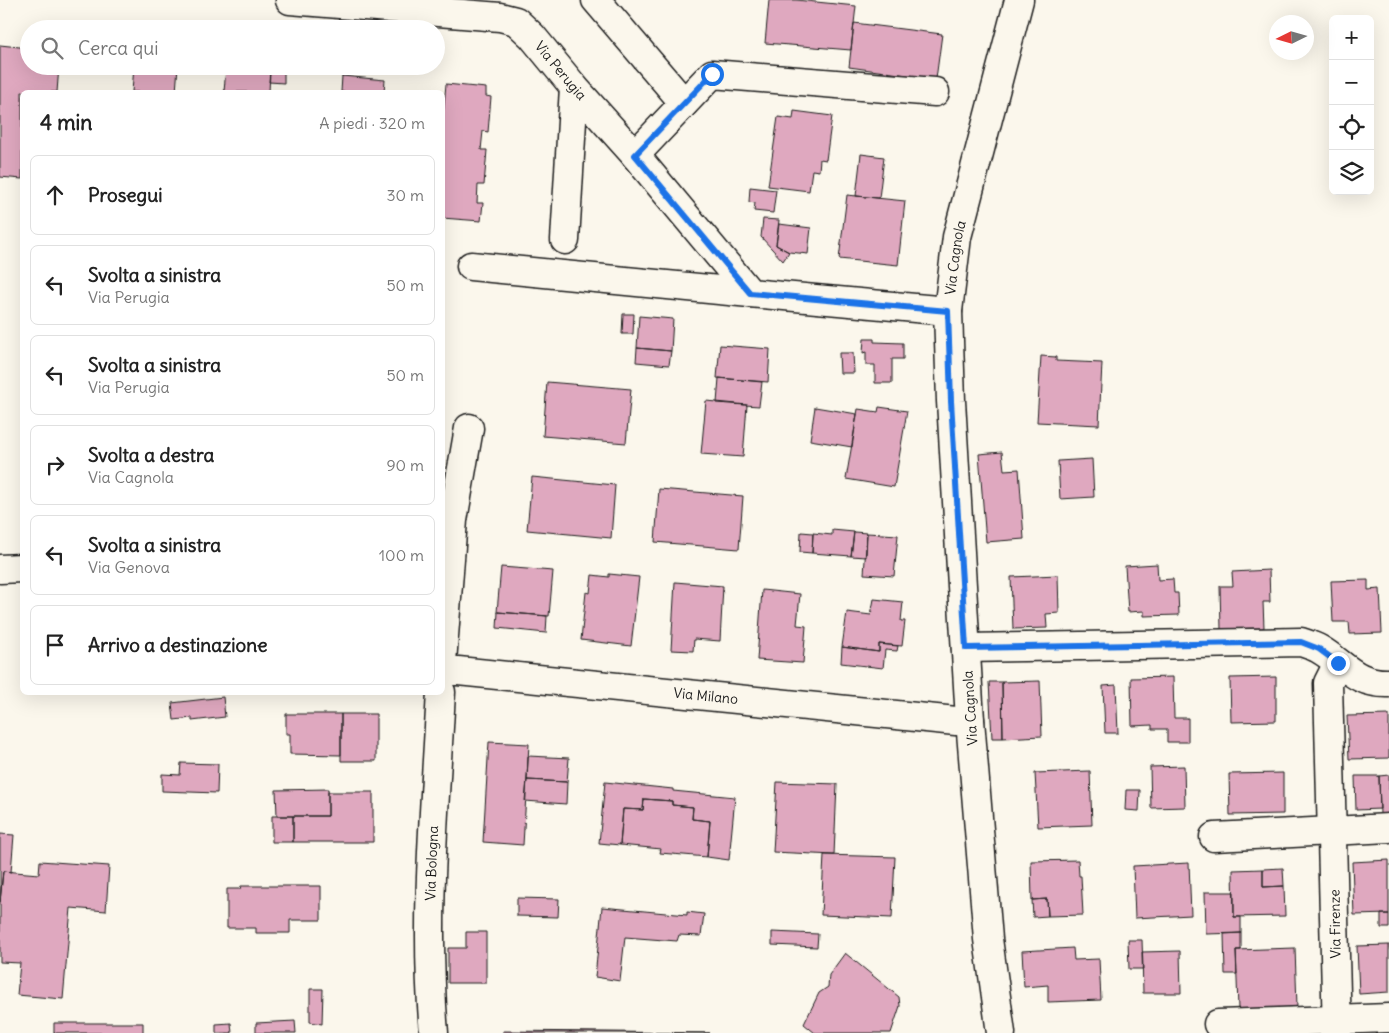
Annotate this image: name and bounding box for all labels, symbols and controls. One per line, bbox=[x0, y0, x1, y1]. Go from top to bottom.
north arrow bbox=[1269, 15, 1314, 60]
map controls bbox=[1329, 15, 1374, 195]
button: + bbox=[1329, 15, 1374, 60]
search box bbox=[20, 20, 445, 75]
icon: search bbox=[38, 34, 66, 62]
text: Cerca qui bbox=[78, 36, 159, 60]
street label: Via Perugia bbox=[531, 37, 590, 104]
button: − bbox=[1329, 60, 1374, 105]
route start bbox=[701, 63, 724, 86]
button: locate bbox=[1329, 105, 1374, 150]
text: 4 min bbox=[40, 109, 92, 136]
text: A piedi · 320 m bbox=[319, 113, 425, 133]
button: layers bbox=[1329, 150, 1374, 195]
icon: ahead bbox=[41, 181, 69, 209]
text: Prosegui bbox=[88, 183, 163, 207]
text: 30 m bbox=[387, 185, 424, 205]
street label: Via Cagnola bbox=[941, 218, 970, 296]
text: Svolta a sinistra bbox=[88, 263, 221, 287]
icon: left bbox=[41, 271, 69, 299]
text: 50 m bbox=[386, 275, 424, 295]
text: Via Perugia bbox=[88, 287, 170, 307]
text: Svolta a sinistra bbox=[88, 353, 221, 377]
icon: left bbox=[41, 361, 69, 389]
text: 50 m bbox=[386, 365, 424, 385]
text: Via Perugia bbox=[88, 377, 170, 397]
text: Svolta a destra bbox=[88, 443, 214, 467]
icon: right bbox=[41, 451, 69, 479]
text: 90 m bbox=[386, 455, 424, 475]
text: Via Cagnola bbox=[88, 467, 174, 487]
text: Svolta a sinistra bbox=[88, 533, 221, 557]
icon: left bbox=[41, 541, 69, 569]
text: 100 m bbox=[379, 545, 424, 565]
text: Via Genova bbox=[88, 557, 170, 577]
icon: arrive bbox=[41, 631, 69, 659]
text: Arrivo a destinazione bbox=[88, 633, 267, 657]
route end bbox=[1327, 652, 1350, 675]
street label: Via Cagnola bbox=[958, 670, 982, 746]
street label: Via Milano bbox=[673, 684, 739, 708]
street label: Via Bologna bbox=[421, 825, 442, 901]
street label: Via Firenze bbox=[1325, 889, 1345, 959]

